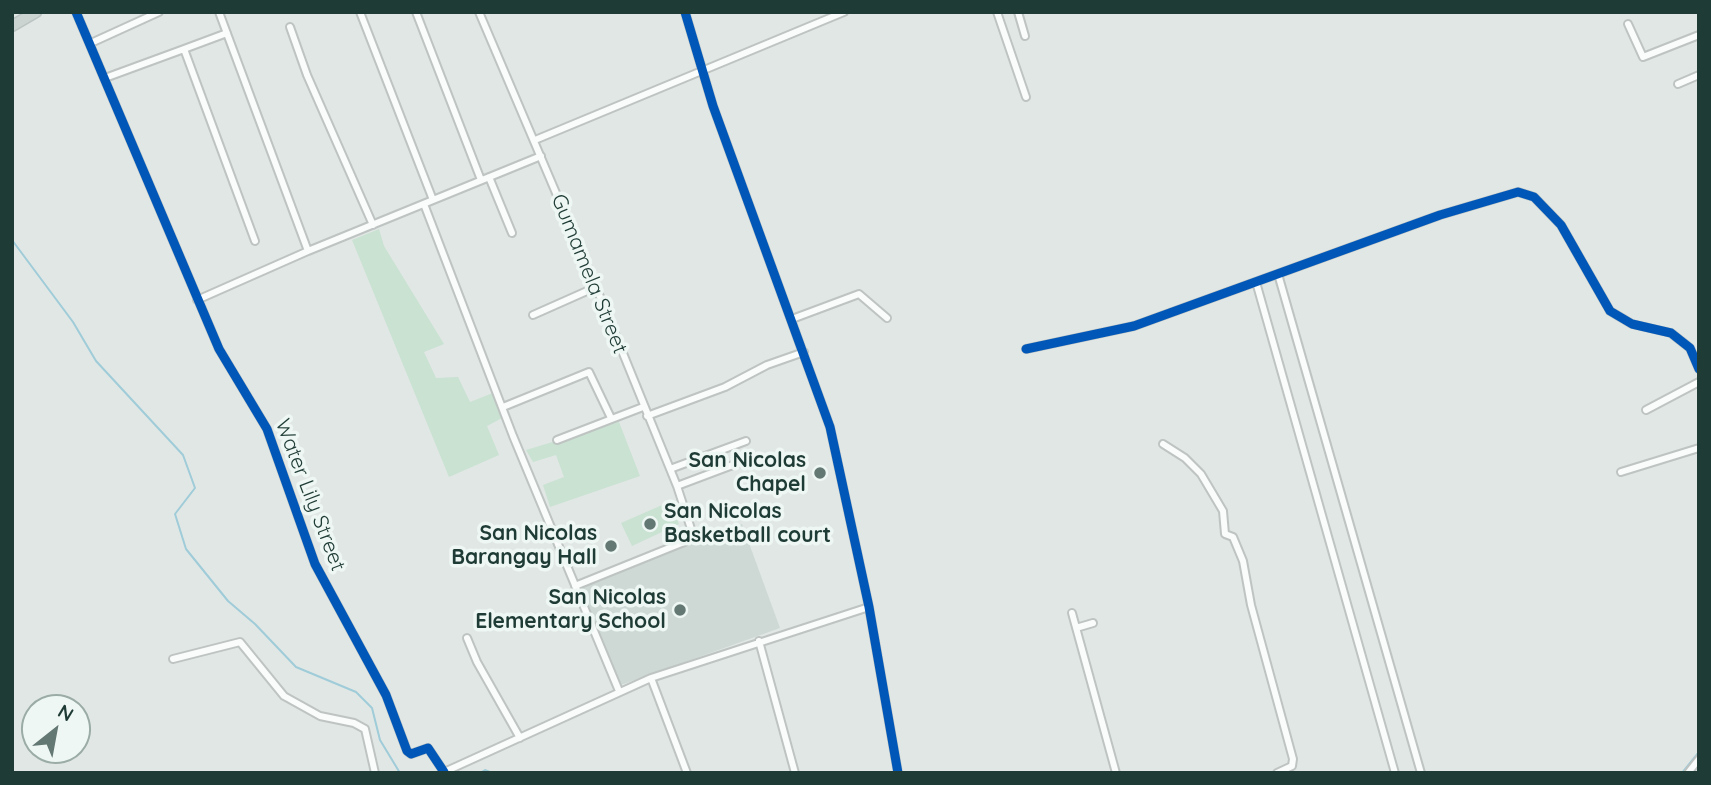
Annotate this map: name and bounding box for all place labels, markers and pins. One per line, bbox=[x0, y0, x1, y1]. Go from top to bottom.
place label: San Nicolas Chapel bbox=[688, 448, 806, 498]
marker: San Nicolas Chapel bbox=[812, 465, 828, 481]
place label: San Nicolas Basketball court bbox=[664, 499, 831, 549]
marker: San Nicolas Basketball court bbox=[642, 516, 658, 532]
place label: San Nicolas Barangay Hall bbox=[451, 521, 597, 571]
marker: San Nicolas Barangay Hall bbox=[603, 538, 619, 554]
place label: San Nicolas Elementary School bbox=[475, 585, 666, 635]
marker: San Nicolas Elementary School bbox=[672, 602, 688, 618]

